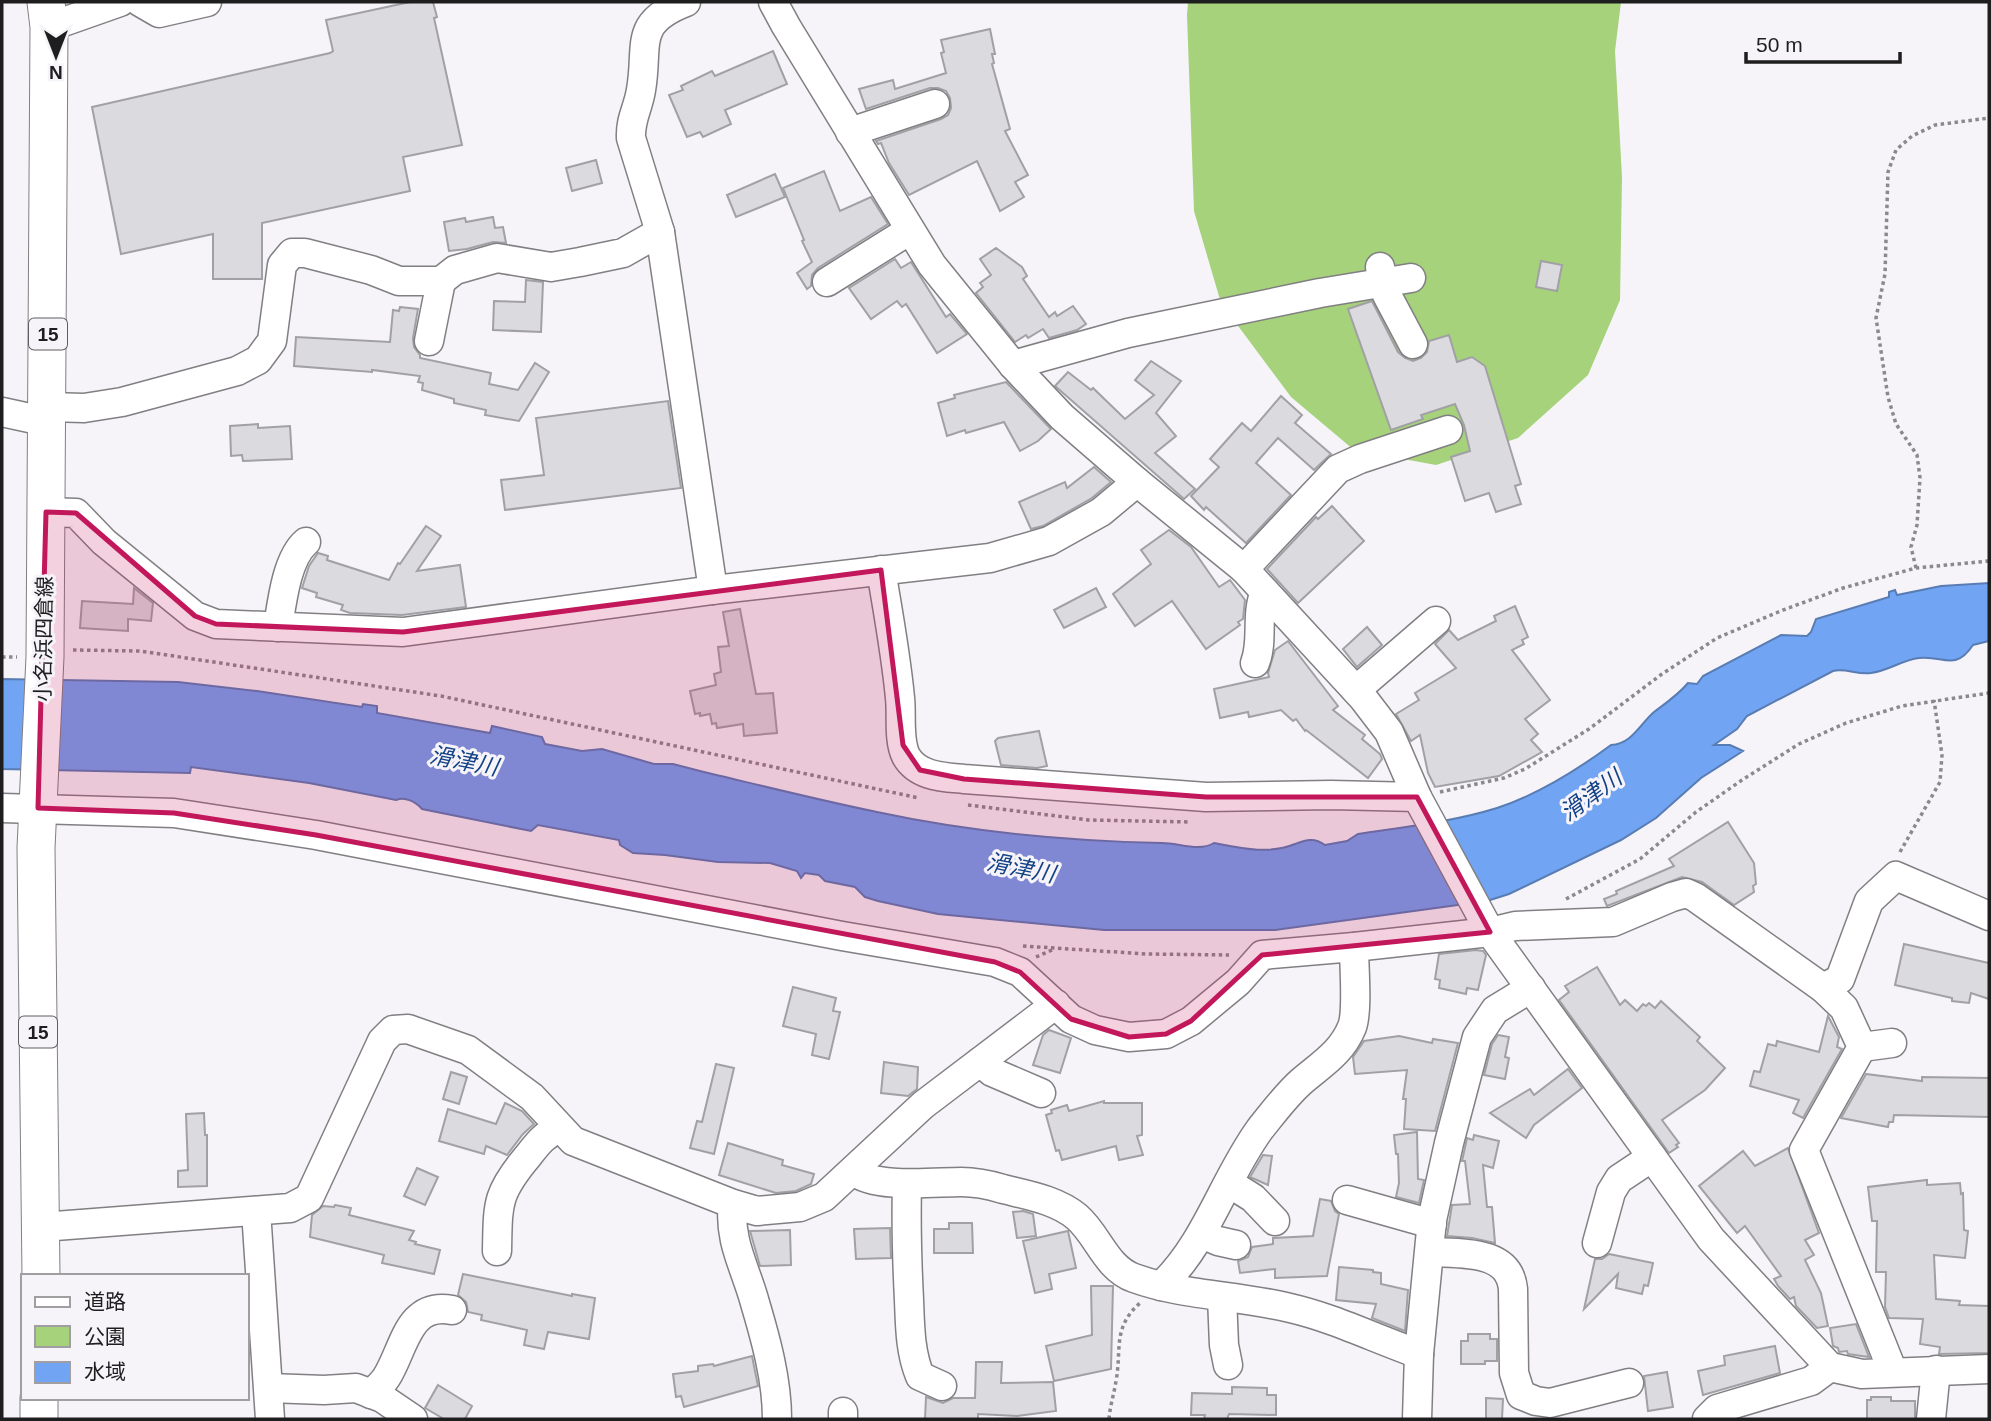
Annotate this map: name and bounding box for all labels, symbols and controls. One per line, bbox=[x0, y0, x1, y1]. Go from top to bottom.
north arrow bbox=[21, 21, 91, 91]
scale bar bbox=[1746, 21, 1900, 65]
text: 50 m bbox=[1756, 33, 1803, 56]
text: N bbox=[49, 62, 63, 83]
road number: 15 bbox=[29, 318, 67, 350]
street label: 小名浜四倉線 bbox=[31, 576, 56, 702]
water label: 滑津川 bbox=[428, 742, 503, 781]
water label: 滑津川 bbox=[1555, 762, 1629, 826]
water label: 滑津川 bbox=[985, 849, 1060, 888]
road number: 15 bbox=[19, 1016, 57, 1048]
legend bbox=[21, 1274, 248, 1400]
text: 道路 bbox=[84, 1290, 126, 1313]
text: 公園 bbox=[84, 1325, 126, 1348]
text: 水域 bbox=[84, 1360, 126, 1383]

